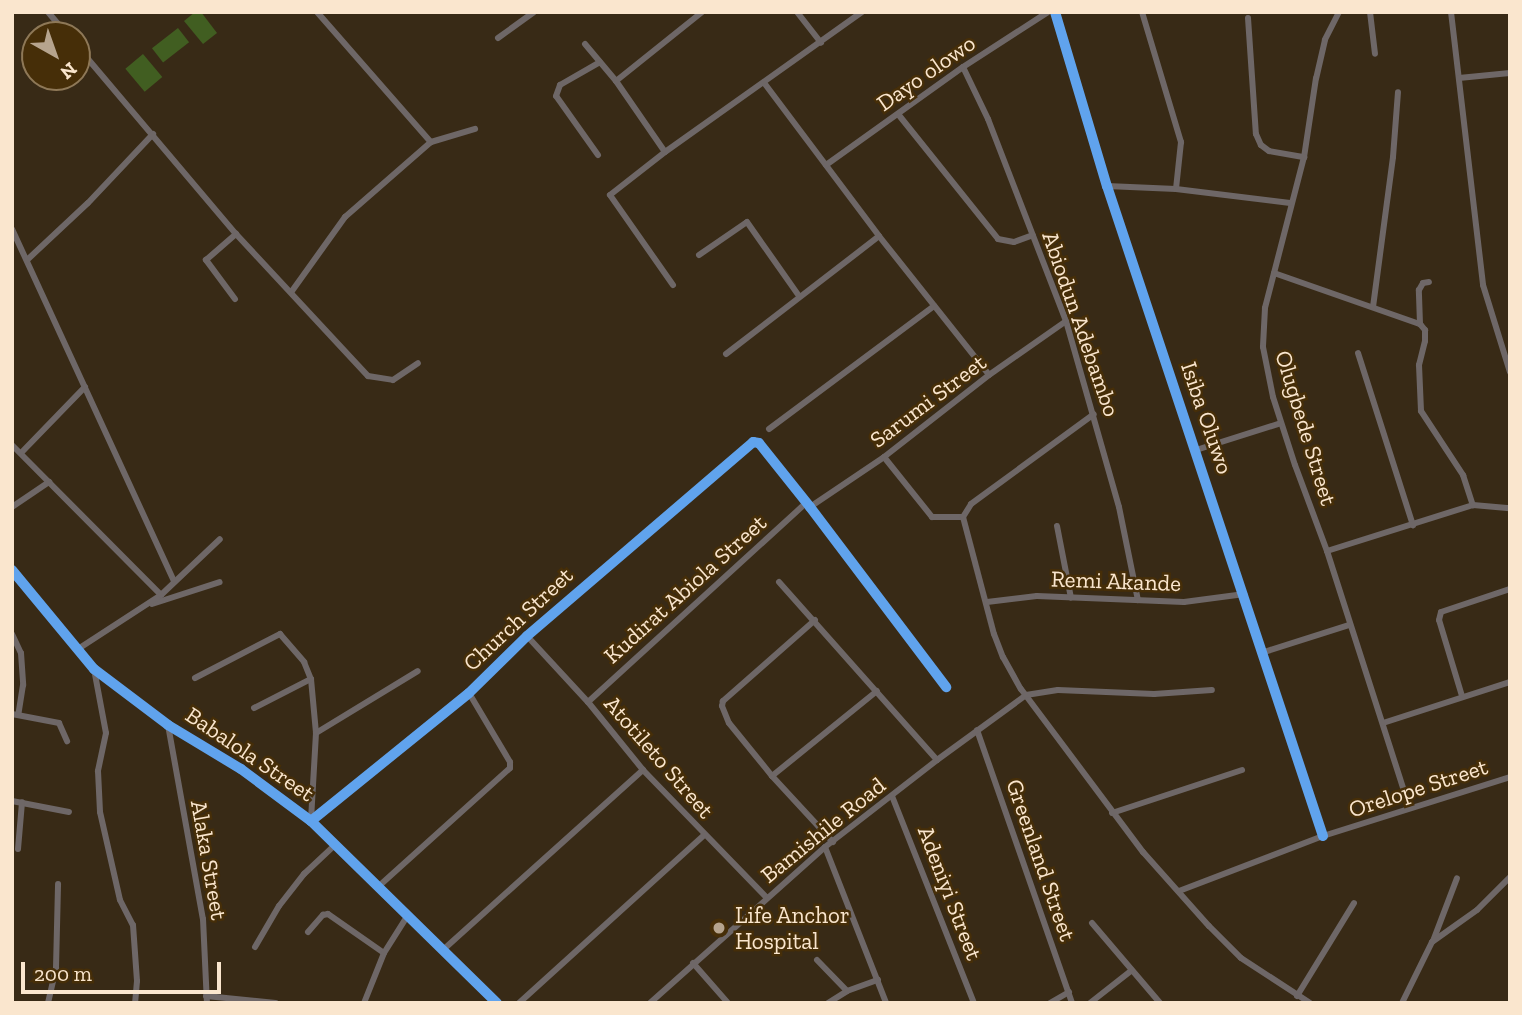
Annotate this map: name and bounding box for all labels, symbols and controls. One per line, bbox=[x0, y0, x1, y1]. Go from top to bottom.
north arrow bbox=[21, 21, 91, 91]
street label: Dayo olowo bbox=[871, 29, 981, 117]
text: N bbox=[56, 57, 81, 84]
street label: Abiodun Adebambo bbox=[1036, 227, 1126, 421]
street label: Olugbede Street bbox=[1269, 347, 1343, 509]
street label: Sarumi Street bbox=[865, 348, 991, 454]
street label: Isiba Oluwo bbox=[1175, 358, 1239, 478]
street label: Kudirat Abiola Street bbox=[598, 509, 772, 669]
street label: Church Street bbox=[458, 561, 578, 677]
street label: Remi Akande bbox=[1050, 565, 1182, 597]
street label: Atotileto Street bbox=[598, 690, 720, 824]
street label: Babalola Street bbox=[180, 701, 320, 807]
street label: Orelope Street bbox=[1345, 753, 1491, 823]
street label: Bamishile Road bbox=[755, 771, 891, 889]
street label: Greenland Street bbox=[1000, 776, 1082, 944]
street label: Alaka Street bbox=[185, 798, 233, 922]
street label: Adeniyi Street bbox=[912, 822, 988, 964]
place label: Life Anchor Hospital bbox=[735, 901, 850, 955]
marker: Life Anchor Hospital bbox=[709, 918, 729, 938]
scale bar bbox=[24, 948, 224, 992]
text: 200 m bbox=[34, 961, 92, 986]

